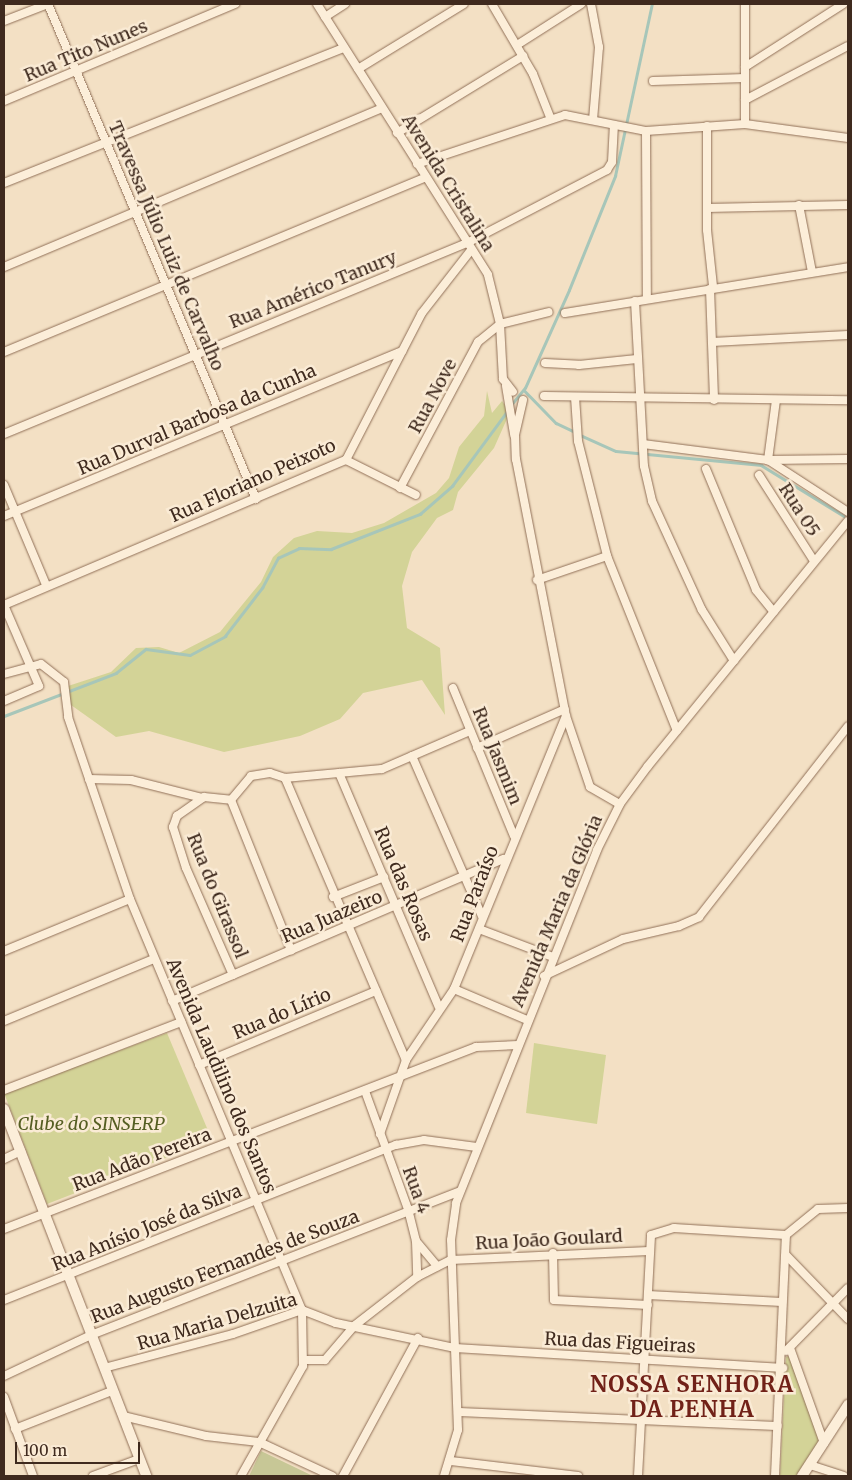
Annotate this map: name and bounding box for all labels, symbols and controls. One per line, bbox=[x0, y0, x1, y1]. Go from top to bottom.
street label: Rua Tito Nunes bbox=[21, 15, 151, 87]
street label: Avenida Cristalina bbox=[397, 110, 499, 256]
street label: Travessa Júlio Luiz de Carvalho bbox=[103, 118, 229, 374]
street label: Rua Américo Tanury bbox=[226, 247, 400, 333]
street label: Rua Nove bbox=[404, 355, 462, 437]
street label: Rua Durval Barbosa da Cunha bbox=[75, 360, 319, 480]
street label: Rua Floriano Peixoto bbox=[167, 435, 339, 527]
street label: Rua 05 bbox=[774, 479, 824, 541]
street label: Rua Jasmim bbox=[468, 704, 526, 808]
street label: Avenida Maria da Glória bbox=[507, 812, 607, 1010]
street label: Rua das Rosas bbox=[369, 824, 437, 944]
street label: Rua do Girassol bbox=[182, 830, 252, 962]
street label: Rua Paraíso bbox=[447, 843, 503, 945]
street label: Rua Juazeiro bbox=[278, 886, 386, 948]
street label: Avenida Laudilino dos Santos bbox=[162, 955, 280, 1197]
street label: Rua do Lírio bbox=[230, 984, 334, 1044]
park label: Clube do SINSERP bbox=[17, 1113, 165, 1135]
street label: Rua Adão Pereira bbox=[70, 1124, 214, 1196]
street label: Rua 4 bbox=[398, 1163, 434, 1217]
street label: Rua Anísio José da Silva bbox=[49, 1180, 245, 1276]
street label: Rua Augusto Fernandes de Souza bbox=[88, 1206, 362, 1328]
street label: Rua João Goulard bbox=[475, 1225, 623, 1255]
street label: Rua Maria Delzuita bbox=[135, 1289, 299, 1355]
street label: Rua das Figueiras bbox=[544, 1328, 696, 1358]
district label: NOSSA SENHORA DA PENHA bbox=[588, 1371, 796, 1422]
scale bar bbox=[18, 1432, 142, 1464]
text: 100 m bbox=[23, 1441, 67, 1460]

